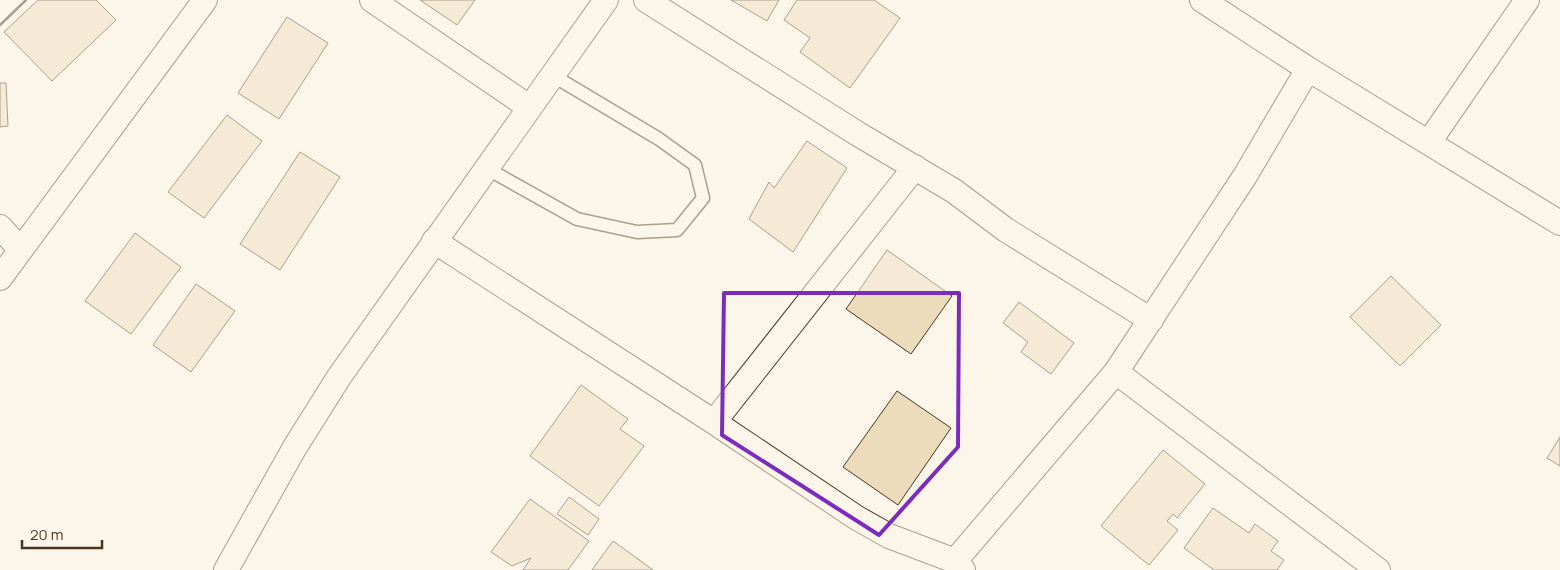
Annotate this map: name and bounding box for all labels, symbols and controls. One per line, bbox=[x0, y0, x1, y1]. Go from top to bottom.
scale bar bbox=[22, 518, 102, 550]
text: 20 m bbox=[30, 524, 63, 545]

